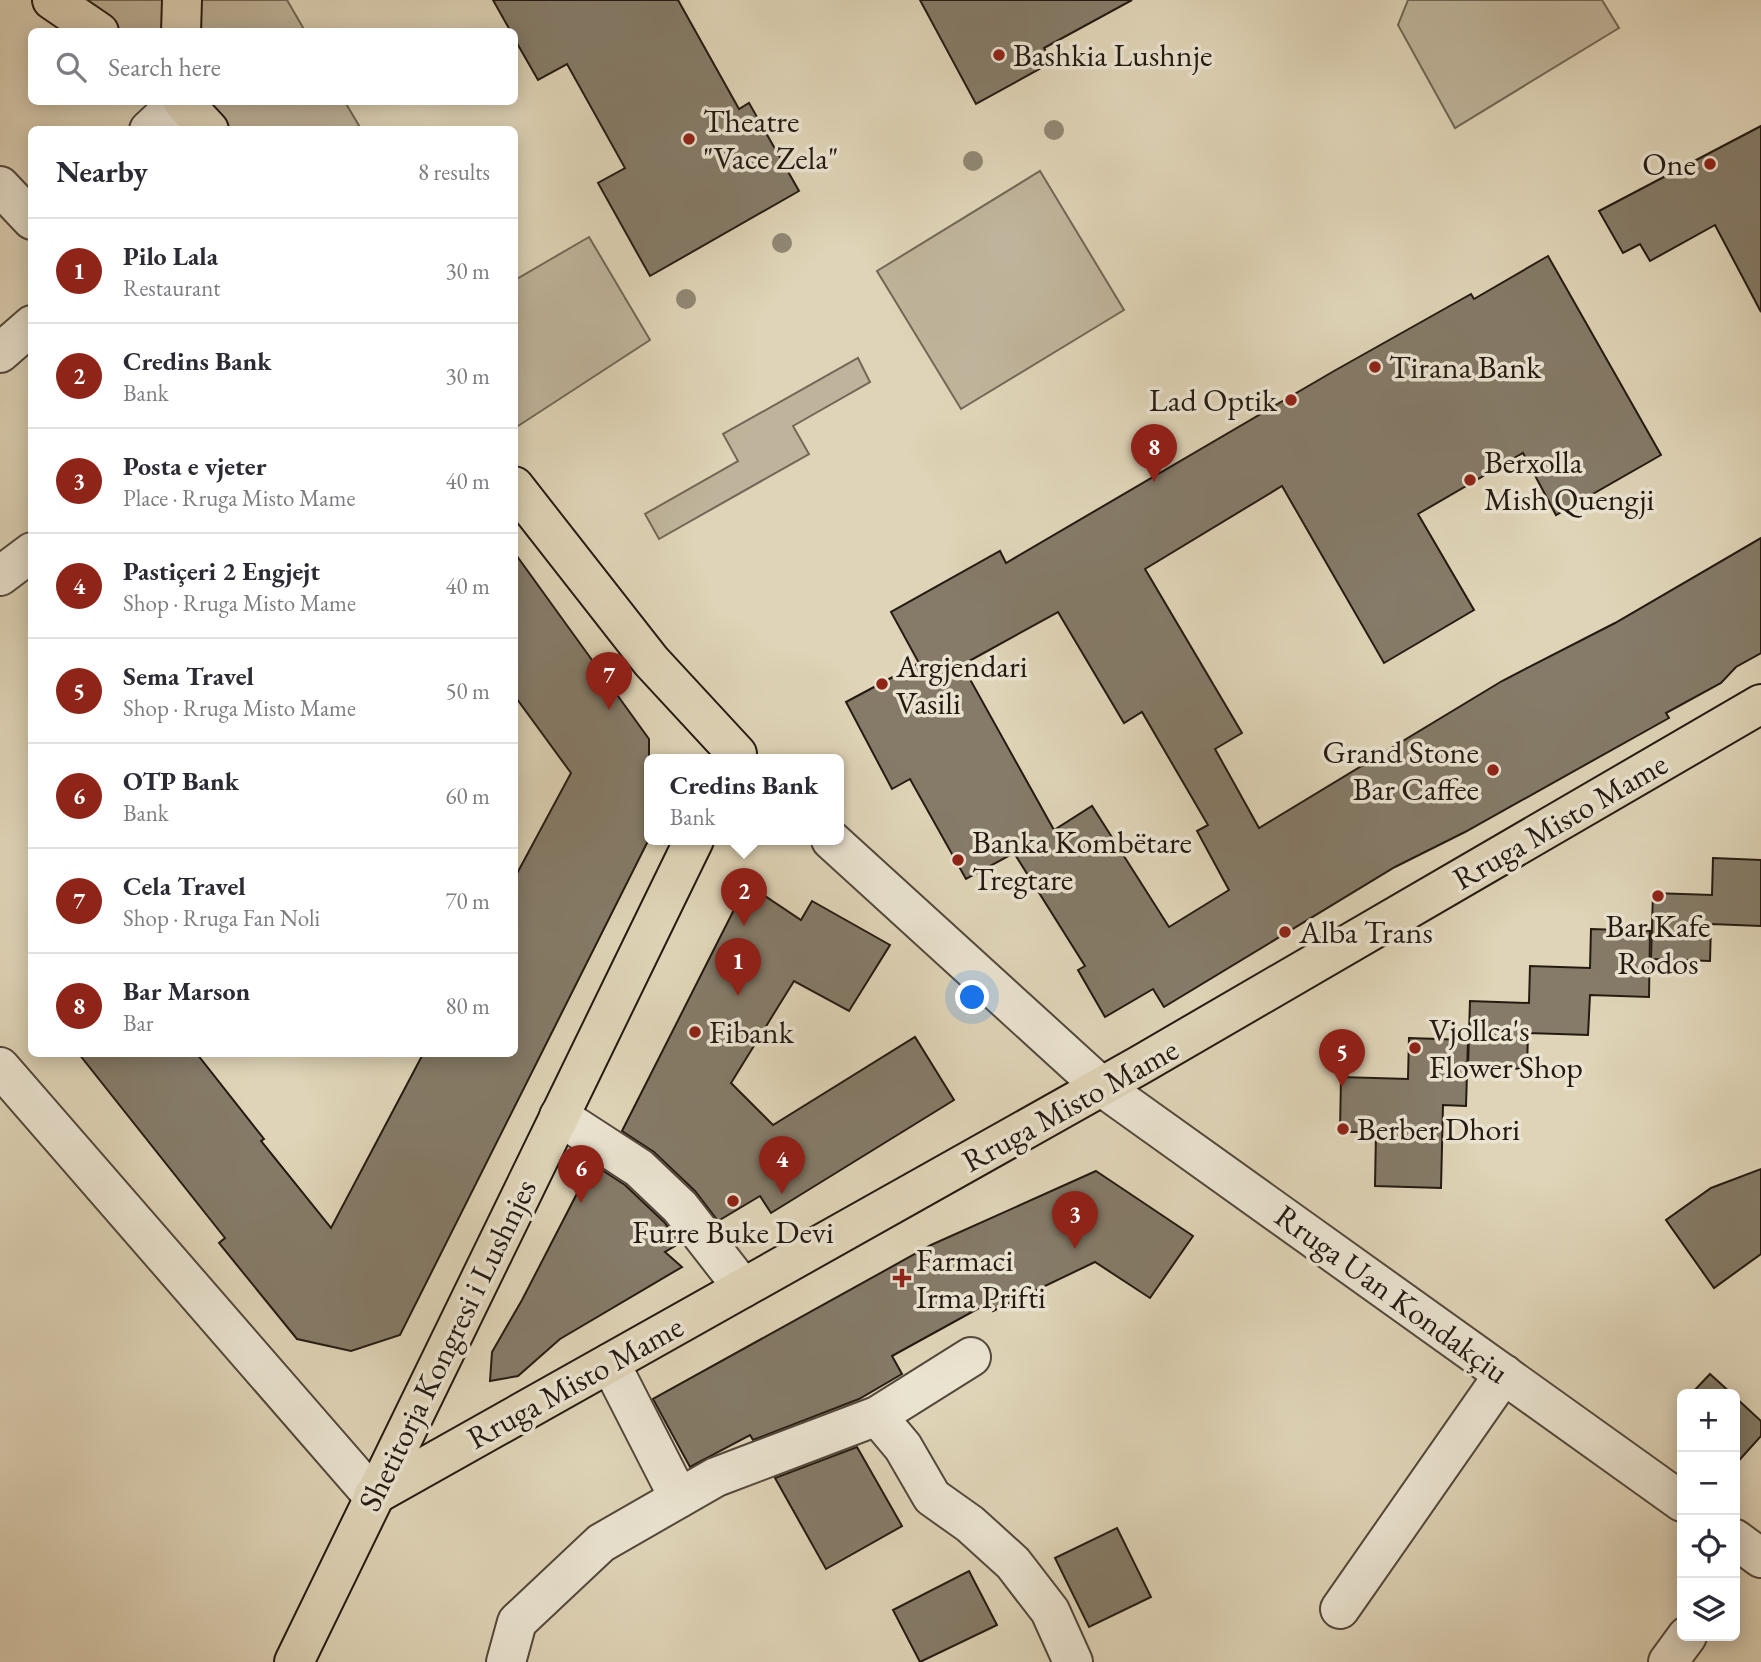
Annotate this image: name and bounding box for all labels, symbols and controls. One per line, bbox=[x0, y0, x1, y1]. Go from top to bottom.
search box bbox=[28, 28, 518, 105]
place label: Bashkia Lushnje bbox=[1013, 34, 1212, 76]
marker: Bashkia Lushnje bbox=[991, 47, 1007, 63]
icon: search bbox=[52, 48, 90, 86]
text: Search here bbox=[108, 50, 221, 84]
place label: Theatre "Vace Zela" bbox=[703, 100, 839, 179]
marker: Theatre "Vace Zela" bbox=[681, 131, 697, 147]
place label: One bbox=[1642, 143, 1696, 185]
text: Nearby bbox=[56, 152, 148, 191]
marker: One bbox=[1702, 156, 1718, 172]
text: 8 results bbox=[418, 157, 490, 187]
text: Pilo Lala bbox=[123, 239, 218, 273]
text: 1 bbox=[73, 256, 85, 286]
text: 30 m bbox=[445, 256, 490, 286]
text: Restaurant bbox=[123, 273, 221, 303]
text: Credins Bank bbox=[123, 344, 272, 378]
place label: Tirana Bank bbox=[1389, 346, 1542, 388]
marker: Tirana Bank bbox=[1367, 359, 1383, 375]
text: 2 bbox=[73, 361, 85, 391]
text: 30 m bbox=[445, 361, 490, 391]
text: Bank bbox=[123, 378, 169, 408]
place label: Lad Optik bbox=[1149, 379, 1278, 421]
marker: Lad Optik bbox=[1283, 392, 1299, 408]
pin: 8 bbox=[1131, 424, 1177, 482]
place label: Berxolla Mish Quengji bbox=[1484, 441, 1654, 520]
text: Posta e vjeter bbox=[123, 449, 266, 483]
text: 3 bbox=[73, 466, 85, 496]
text: 40 m bbox=[445, 466, 490, 496]
marker: Berxolla Mish Quengji bbox=[1462, 472, 1478, 488]
text: Place · Rruga Misto Mame bbox=[123, 483, 355, 513]
text: Pastiçeri 2 Engjejt bbox=[123, 554, 320, 588]
text: 4 bbox=[73, 571, 85, 601]
text: 40 m bbox=[445, 571, 490, 601]
text: Shop · Rruga Misto Mame bbox=[123, 588, 356, 618]
place label: Argjendari Vasili bbox=[895, 645, 1028, 724]
pin: 7 bbox=[586, 652, 632, 710]
text: Sema Travel bbox=[123, 659, 254, 693]
text: 5 bbox=[73, 676, 85, 706]
text: 50 m bbox=[445, 676, 490, 706]
marker: Argjendari Vasili bbox=[874, 676, 890, 692]
text: Shop · Rruga Misto Mame bbox=[123, 693, 356, 723]
place label: Grand Stone Bar Caffee bbox=[1323, 731, 1479, 810]
street label: Rruga Misto Mame bbox=[1445, 743, 1675, 899]
popup bbox=[644, 754, 844, 845]
marker: Grand Stone Bar Caffee bbox=[1485, 762, 1501, 778]
text: OTP Bank bbox=[123, 764, 239, 798]
text: Credins Bank bbox=[670, 768, 818, 802]
text: 6 bbox=[73, 781, 85, 811]
text: 60 m bbox=[445, 781, 490, 811]
text: Bank bbox=[123, 798, 169, 828]
text: Bank bbox=[670, 802, 715, 832]
place label: Banka Kombëtare Tregtare bbox=[972, 821, 1192, 900]
marker: Banka Kombëtare Tregtare bbox=[950, 852, 966, 868]
pin: 2 bbox=[721, 868, 767, 926]
text: Cela Travel bbox=[123, 869, 246, 903]
text: 7 bbox=[73, 886, 85, 916]
text: 70 m bbox=[445, 886, 490, 916]
marker: Bar Kafe Rodos bbox=[1650, 888, 1666, 904]
text: Shop · Rruga Fan Noli bbox=[123, 903, 320, 933]
place label: Bar Kafe Rodos bbox=[1605, 905, 1711, 984]
place label: Alba Trans bbox=[1298, 911, 1433, 953]
marker: Alba Trans bbox=[1277, 924, 1293, 940]
pin: 1 bbox=[715, 938, 761, 996]
text: Bar Marson bbox=[123, 974, 250, 1008]
your location bbox=[955, 980, 989, 1014]
text: 8 bbox=[73, 991, 85, 1021]
text: 80 m bbox=[445, 991, 490, 1021]
text: Bar bbox=[123, 1008, 153, 1038]
place label: Vjollca's Flower Shop bbox=[1429, 1009, 1583, 1088]
place label: Fibank bbox=[709, 1011, 795, 1053]
marker: Fibank bbox=[687, 1024, 703, 1040]
street label: Rruga Misto Mame bbox=[954, 1028, 1186, 1182]
pin: 5 bbox=[1319, 1029, 1365, 1087]
marker: Vjollca's Flower Shop bbox=[1407, 1040, 1423, 1056]
place label: Berber Dhori bbox=[1357, 1108, 1520, 1150]
marker: Berber Dhori bbox=[1335, 1121, 1351, 1137]
pin: 4 bbox=[759, 1136, 805, 1194]
pin: 6 bbox=[558, 1145, 604, 1203]
street label: Shetitorja Kongresi i Lushnjes bbox=[348, 1172, 546, 1518]
pin: 3 bbox=[1052, 1191, 1098, 1249]
marker: Furre Buke Devi bbox=[725, 1193, 741, 1209]
street label: Rruga Uan Kondakçiu bbox=[1267, 1195, 1517, 1393]
place label: Furre Buke Devi bbox=[632, 1211, 834, 1253]
place label: Farmaci Irma Prifti bbox=[916, 1239, 1046, 1318]
marker: Farmaci Irma Prifti bbox=[894, 1270, 910, 1286]
street label: Rruga Misto Mame bbox=[459, 1305, 691, 1459]
map controls bbox=[1677, 1389, 1740, 1641]
button: + bbox=[1677, 1389, 1740, 1452]
button: − bbox=[1677, 1452, 1740, 1515]
button: locate bbox=[1677, 1515, 1740, 1578]
button: layers bbox=[1677, 1578, 1740, 1641]

